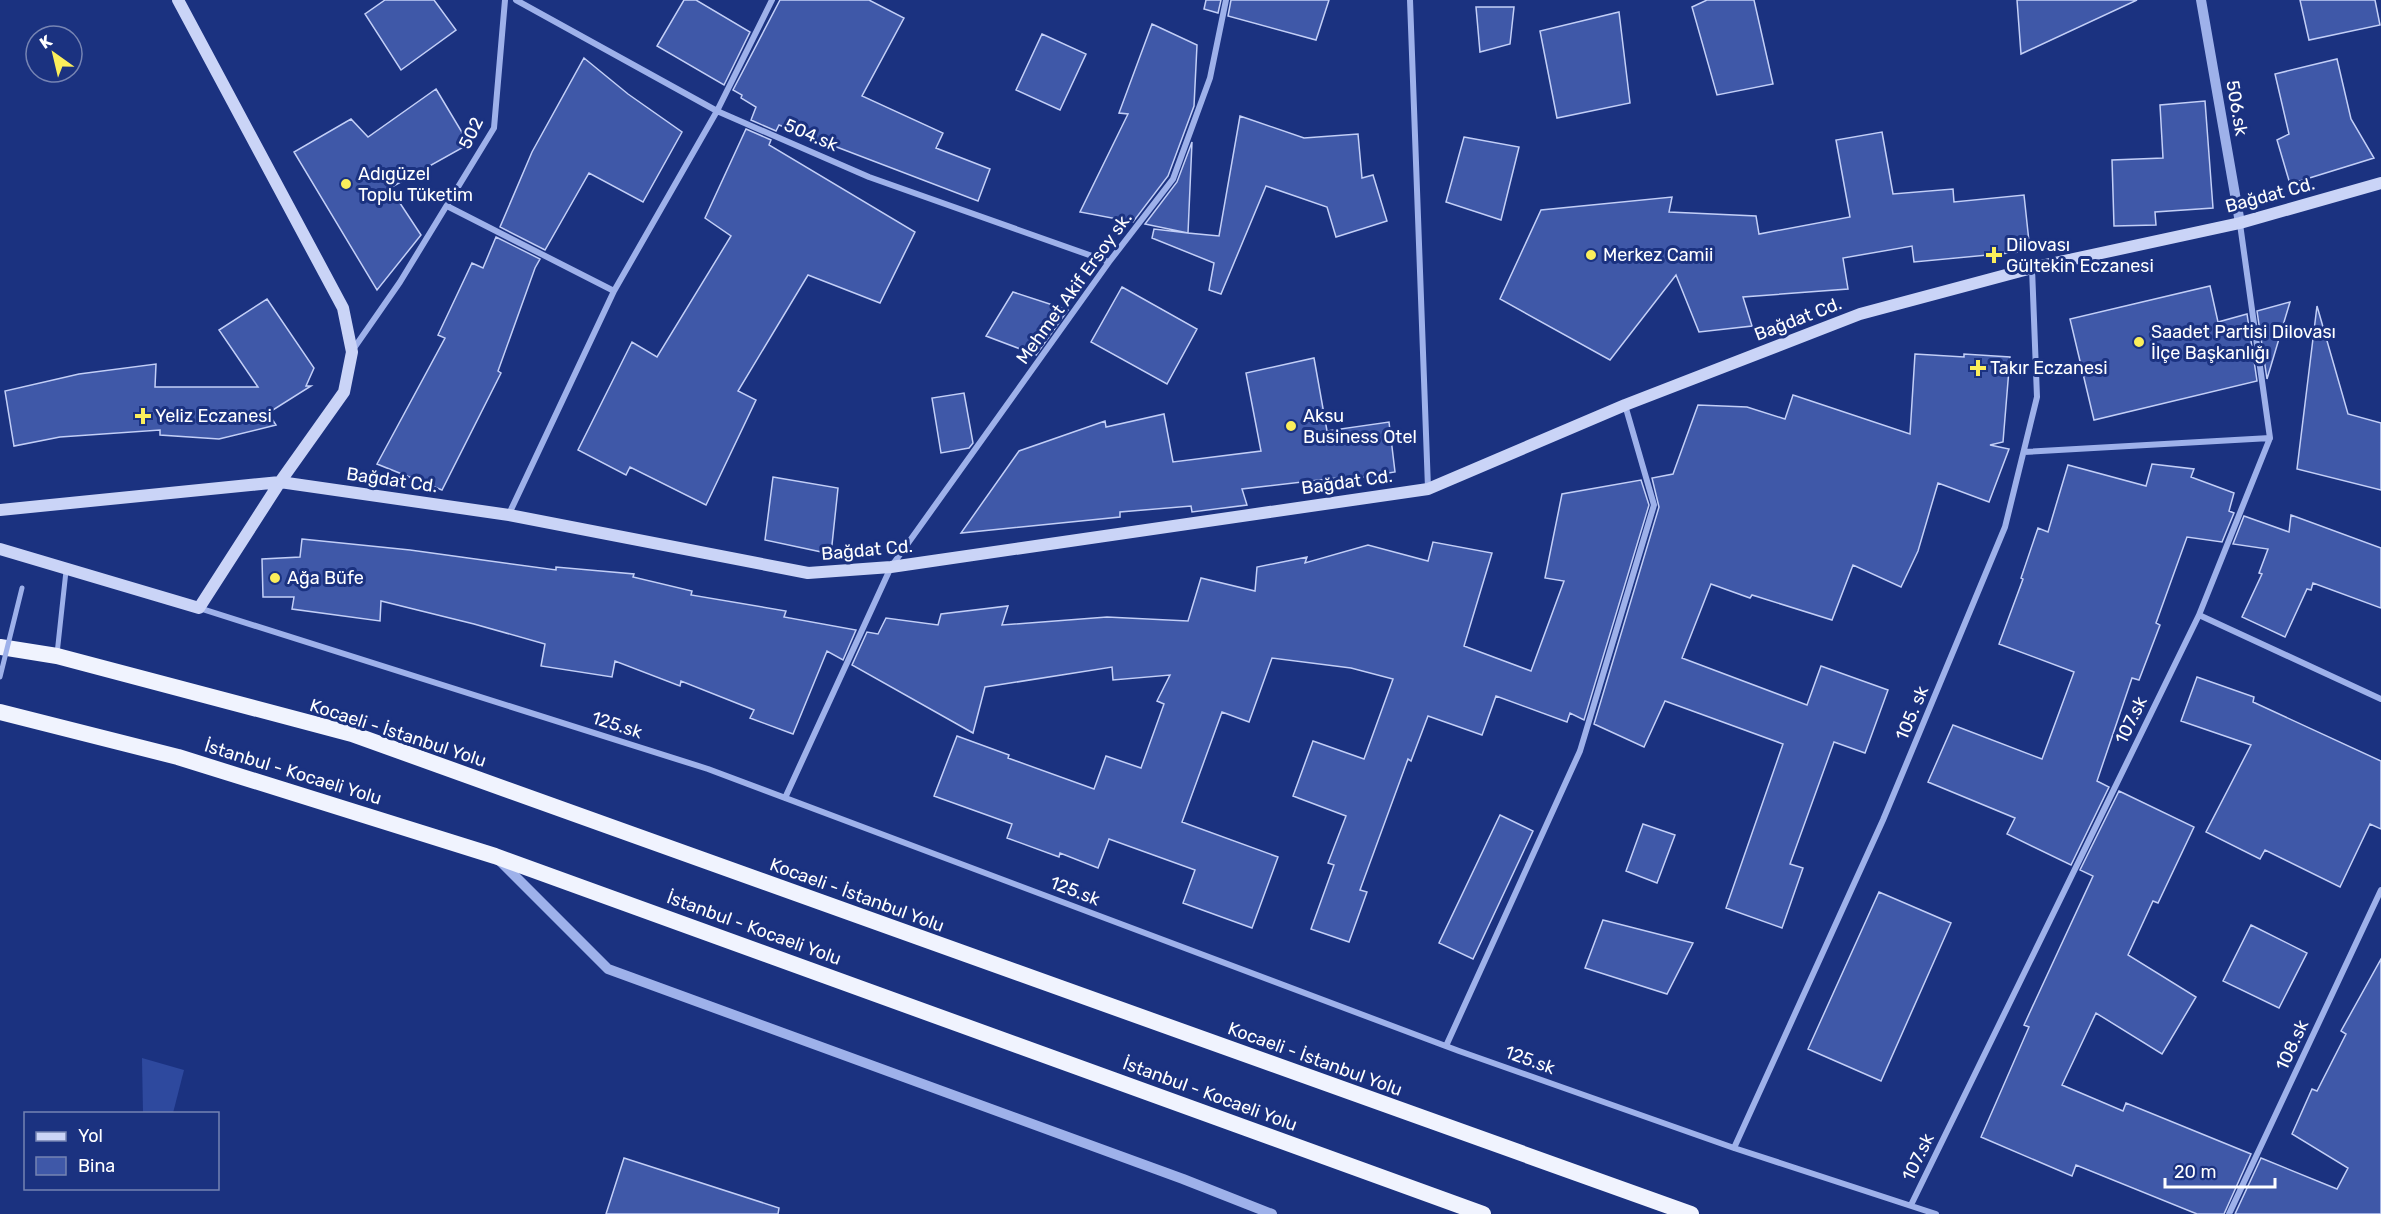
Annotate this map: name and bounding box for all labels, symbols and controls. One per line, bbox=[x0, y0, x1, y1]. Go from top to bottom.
north arrow bbox=[24, 24, 84, 84]
text: K bbox=[36, 31, 56, 53]
street label: 506.sk bbox=[2221, 79, 2253, 138]
street label: 502 bbox=[454, 113, 488, 153]
street label: 504.sk bbox=[781, 114, 842, 156]
place label: Adıgüzel Toplu Tüketim bbox=[358, 163, 473, 206]
street label: Bağdat Cd. bbox=[2223, 172, 2317, 218]
marker: Adıgüzel Toplu Tüketim bbox=[339, 177, 353, 191]
street label: Mehmet Akif Ersoy sk. bbox=[1011, 208, 1137, 368]
place label: Dilovası Gültekin Eczanesi bbox=[2006, 234, 2154, 277]
place label: Merkez Camii bbox=[1603, 244, 1713, 266]
marker: Merkez Camii bbox=[1584, 248, 1598, 262]
marker: Dilovası Gültekin Eczanesi bbox=[1987, 248, 2001, 262]
street label: Bağdat Cd. bbox=[1751, 292, 1845, 346]
place label: Saadet Partisi Dilovası İlçe Başkanlığı bbox=[2151, 321, 2336, 364]
marker: Saadet Partisi Dilovası İlçe Başkanlığı bbox=[2132, 335, 2146, 349]
place label: Takır Eczanesi bbox=[1990, 357, 2108, 379]
marker: Takır Eczanesi bbox=[1971, 361, 1985, 375]
place label: Yeliz Eczanesi bbox=[155, 405, 272, 427]
place label: Aksu Business Otel bbox=[1303, 405, 1417, 448]
marker: Yeliz Eczanesi bbox=[136, 409, 150, 423]
marker: Aksu Business Otel bbox=[1284, 419, 1298, 433]
street label: Bağdat Cd. bbox=[345, 463, 439, 497]
street label: Bağdat Cd. bbox=[1300, 465, 1394, 499]
street label: Bağdat Cd. bbox=[820, 535, 914, 565]
place label: Ağa Büfe bbox=[287, 567, 364, 589]
marker: Ağa Büfe bbox=[268, 571, 282, 585]
street label: 105. sk bbox=[1891, 682, 1934, 744]
street label: 107.sk bbox=[2110, 692, 2152, 747]
street label: Kocaeli - İstanbul Yolu bbox=[307, 694, 489, 772]
street label: 125.sk bbox=[589, 707, 646, 744]
street label: İstanbul - Kocaeli Yolu bbox=[202, 735, 384, 809]
street label: Kocaeli - İstanbul Yolu bbox=[767, 853, 947, 937]
street label: 125.sk bbox=[1047, 871, 1104, 911]
street label: İstanbul - Kocaeli Yolu bbox=[664, 886, 844, 970]
street label: 108.sk bbox=[2271, 1016, 2314, 1074]
street label: Kocaeli - İstanbul Yolu bbox=[1225, 1017, 1405, 1101]
street label: 125.sk bbox=[1502, 1041, 1559, 1079]
street label: İstanbul - Kocaeli Yolu bbox=[1120, 1052, 1300, 1136]
legend bbox=[24, 1112, 219, 1190]
text: Yol bbox=[78, 1125, 103, 1147]
street label: 107.sk bbox=[1897, 1129, 1939, 1184]
scale bar bbox=[2165, 1151, 2274, 1189]
text: Bina bbox=[78, 1155, 115, 1177]
text: 20 m bbox=[2174, 1161, 2216, 1183]

